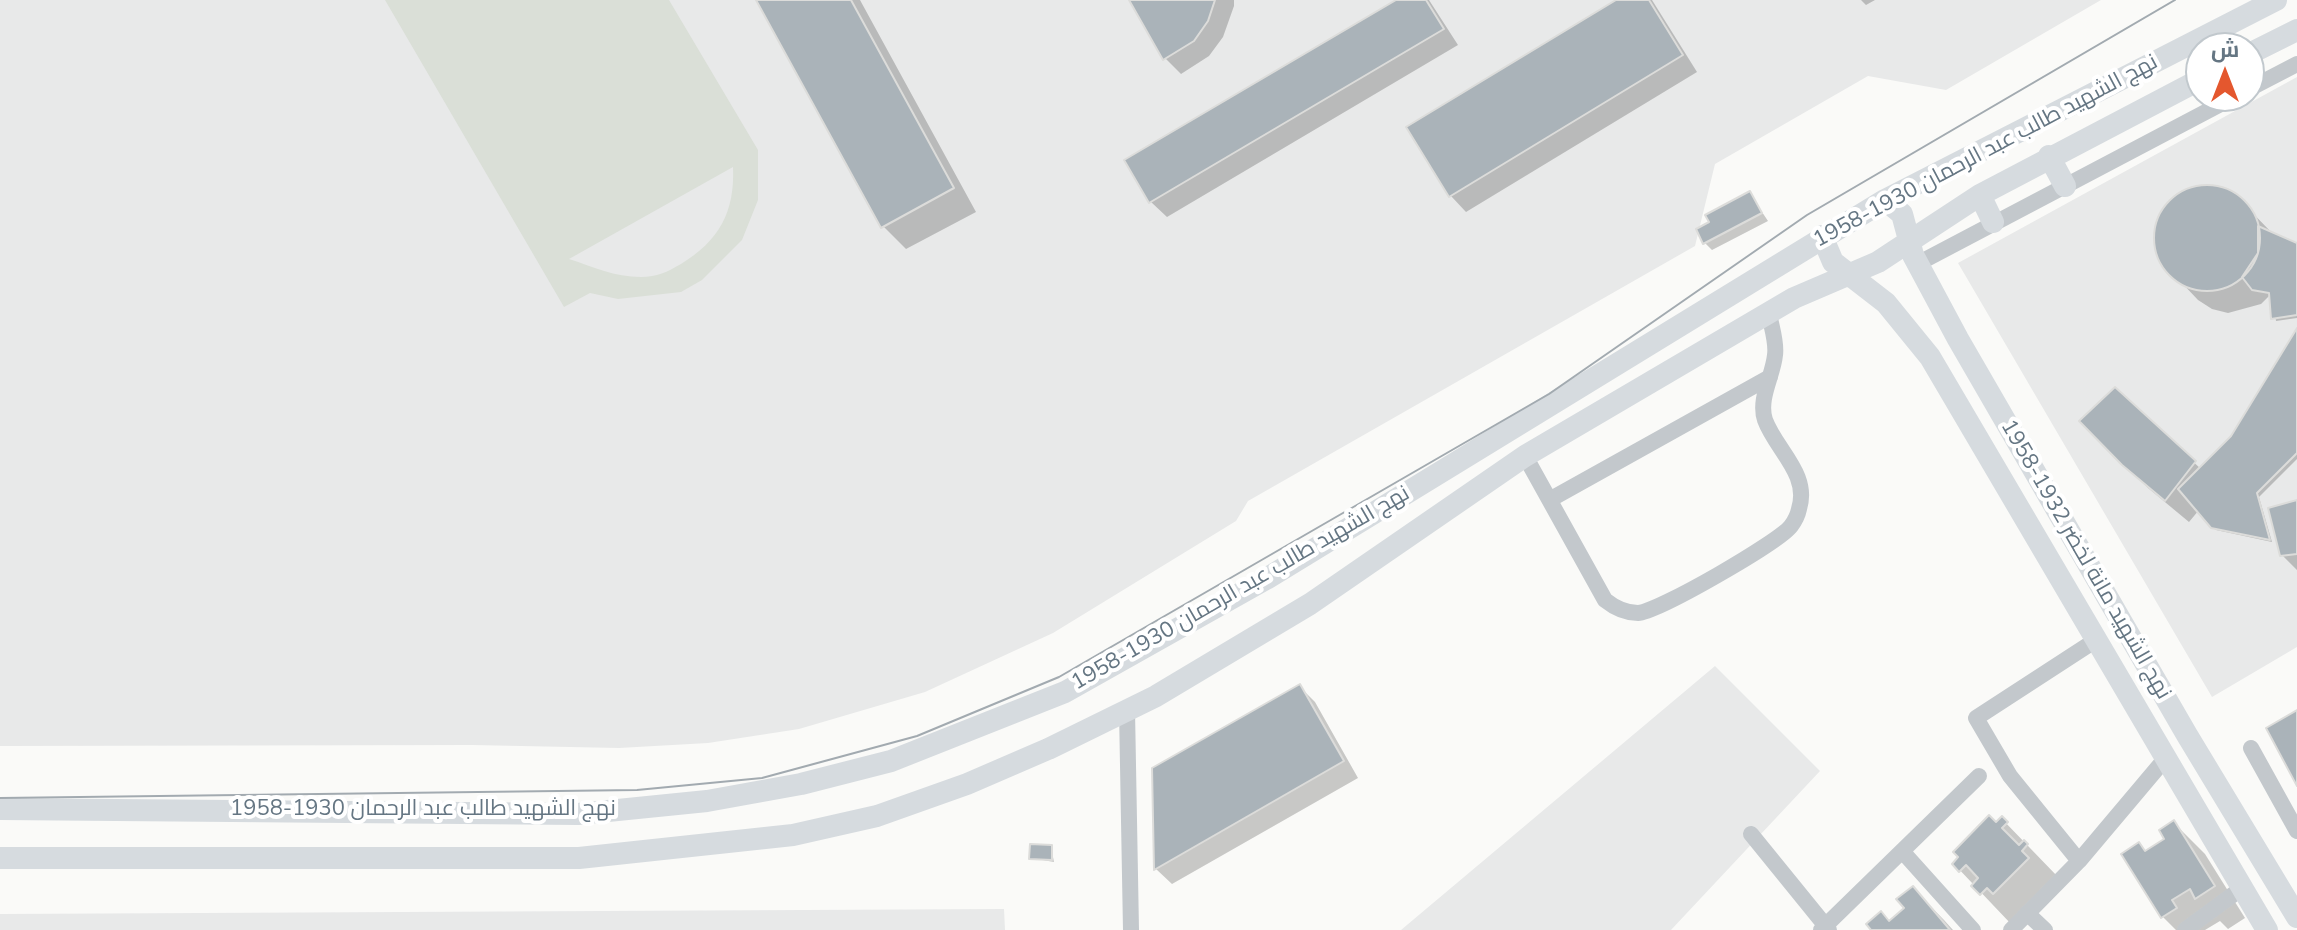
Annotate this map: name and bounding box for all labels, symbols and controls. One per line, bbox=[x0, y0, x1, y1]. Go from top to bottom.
north arrow bbox=[2185, 32, 2265, 112]
text: ش bbox=[2211, 35, 2239, 65]
street label: نهج الشهيد طالب عبد الرحمان 1930-1958 bbox=[1809, 50, 2163, 254]
street label: نهج الشهيد مانة لخضر 1932-1958 bbox=[1994, 415, 2176, 705]
street label: نهج الشهيد طالب عبد الرحمان 1930-1958 bbox=[1067, 481, 1415, 697]
street label: نهج الشهيد طالب عبد الرحمان 1930-1958 bbox=[230, 797, 616, 823]

